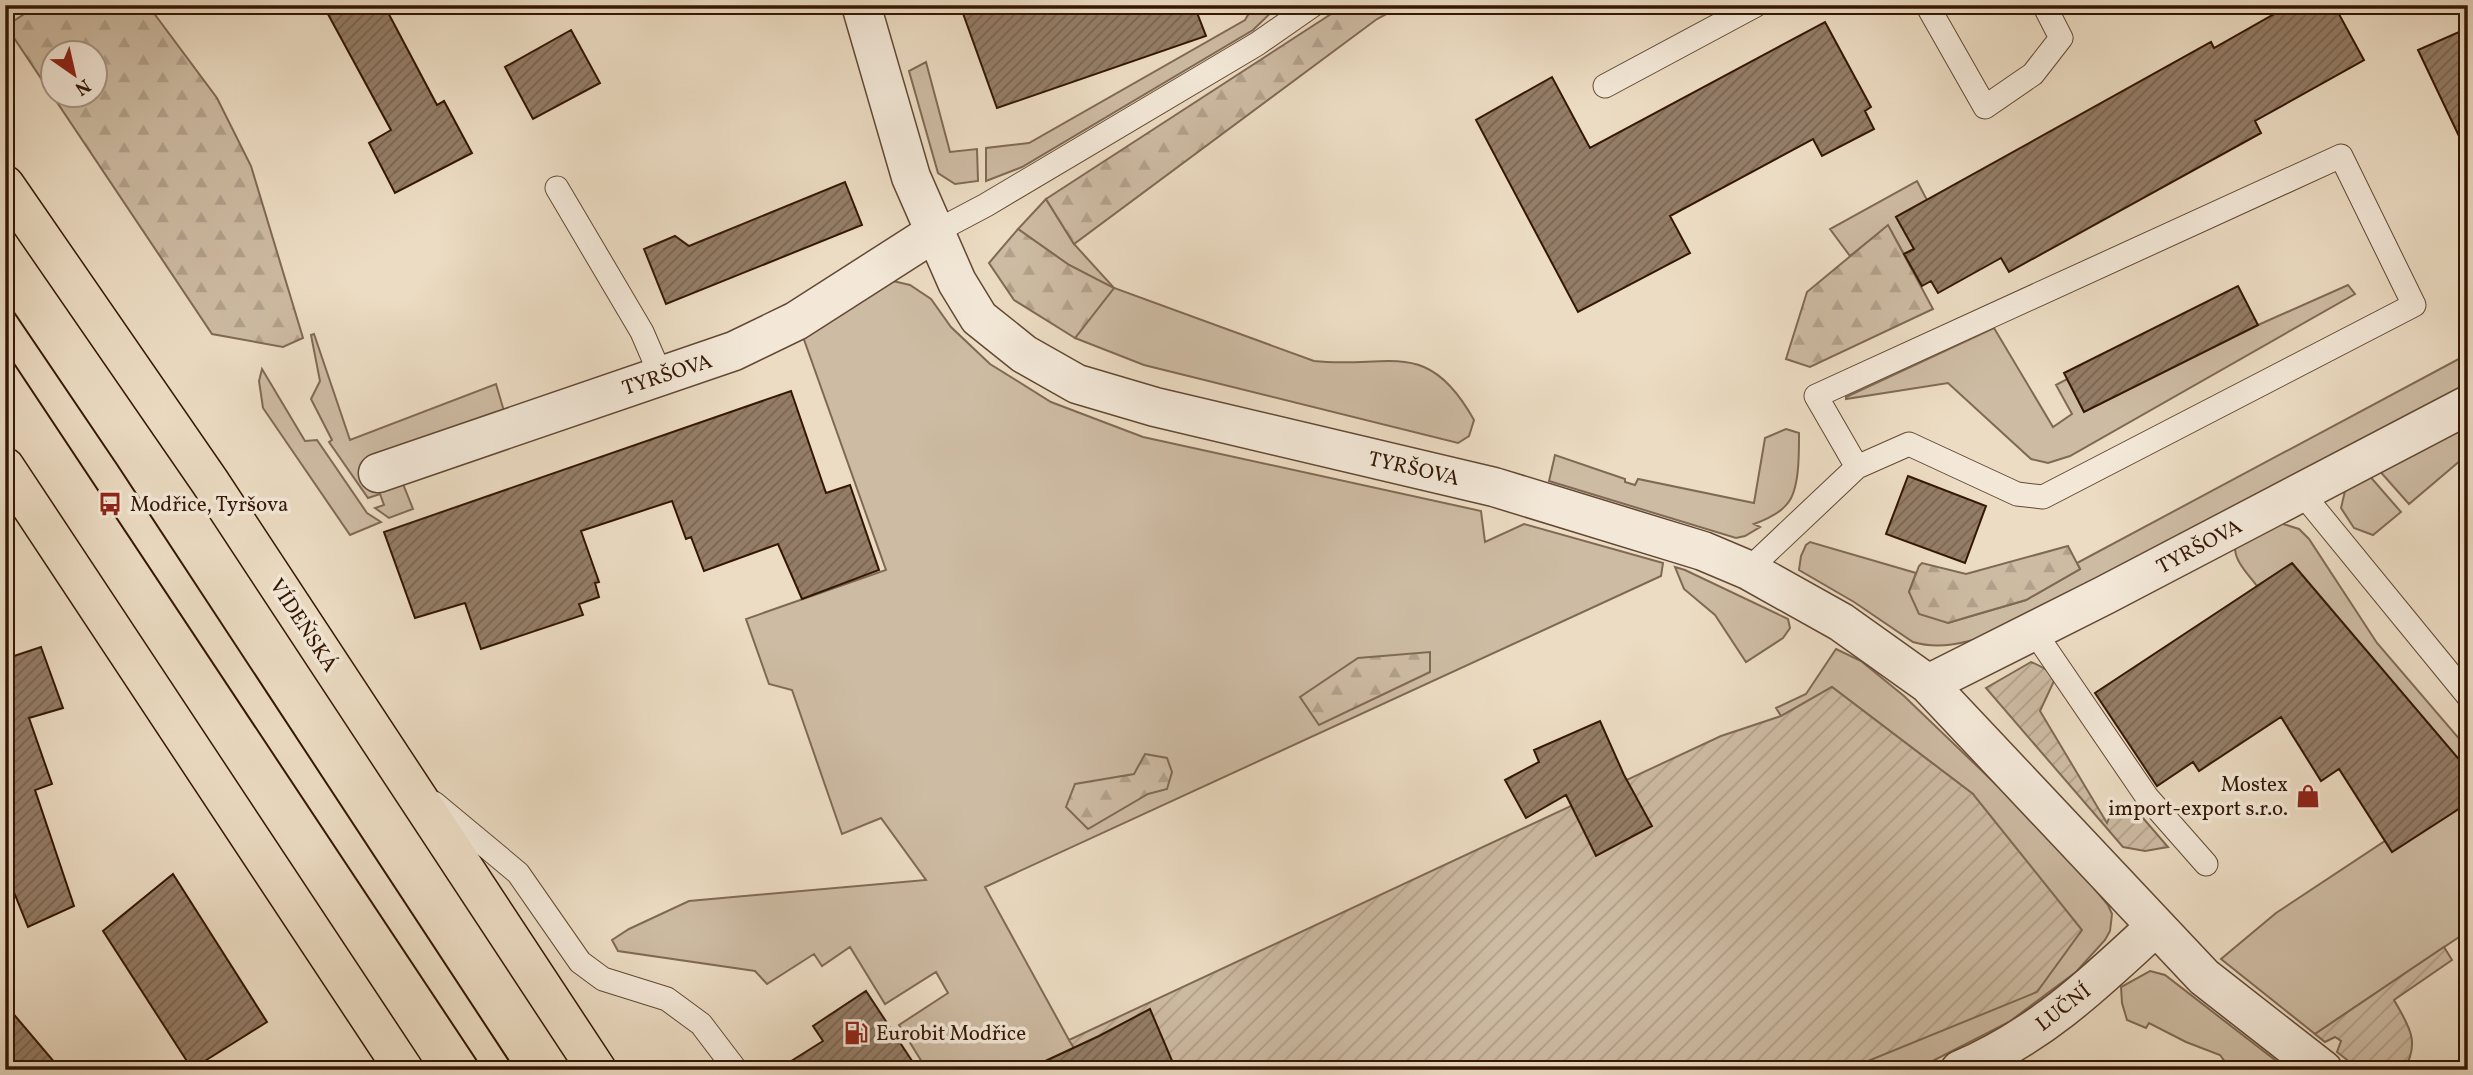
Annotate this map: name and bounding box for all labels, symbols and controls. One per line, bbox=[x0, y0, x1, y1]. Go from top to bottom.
north arrow bbox=[38, 38, 108, 108]
text: N bbox=[69, 72, 95, 101]
street label: TYRŠOVA bbox=[619, 347, 716, 404]
street label: TYRŠOVA bbox=[1365, 445, 1462, 494]
bus stop icon: Modřice, Tyršova bbox=[96, 490, 124, 518]
place label: Modřice, Tyršova bbox=[130, 491, 289, 520]
street label: TYRŠOVA bbox=[2152, 513, 2248, 582]
street label: VÍDEŇSKÁ bbox=[262, 573, 344, 678]
place label: Mostex import-export s.r.o. bbox=[2108, 771, 2288, 824]
shop icon: Mostex import-export s.r.o. bbox=[2294, 782, 2322, 810]
street label: LUČNÍ bbox=[2030, 977, 2098, 1039]
fuel station icon: Eurobit Modřice bbox=[842, 1019, 870, 1047]
place label: Eurobit Modřice bbox=[876, 1020, 1026, 1049]

